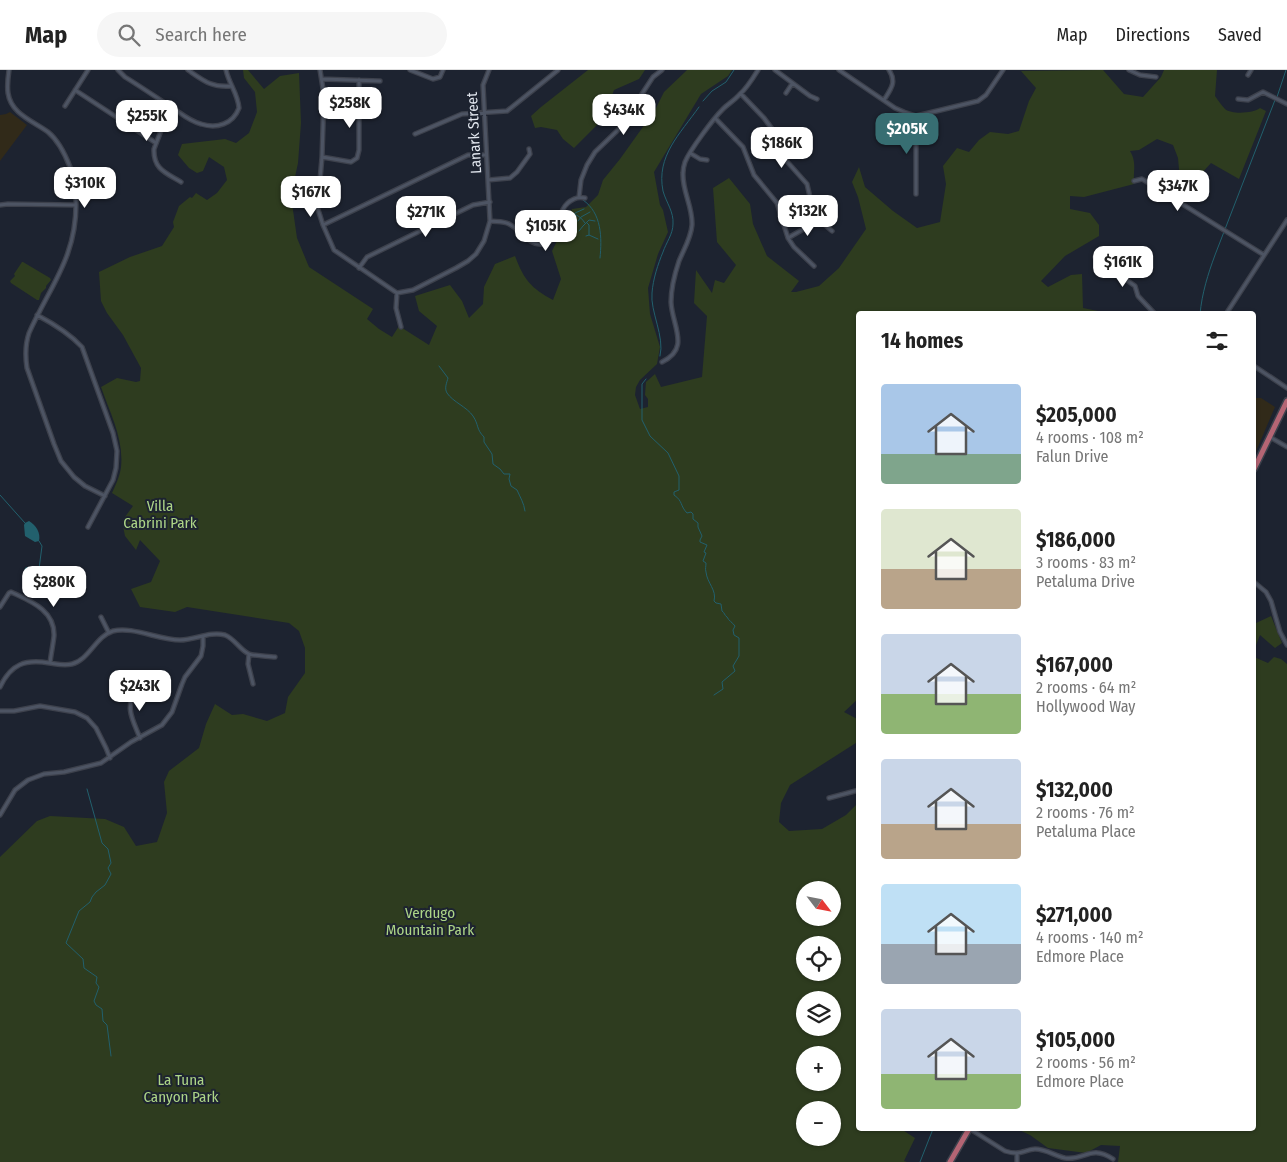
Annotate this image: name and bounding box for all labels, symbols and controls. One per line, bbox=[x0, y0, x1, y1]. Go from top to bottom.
search box bbox=[97, 12, 447, 57]
text: Map bbox=[25, 21, 67, 49]
icon: search bbox=[115, 21, 143, 49]
text: Search here bbox=[155, 23, 247, 46]
text: Map bbox=[1056, 24, 1088, 46]
text: Directions bbox=[1116, 24, 1190, 46]
text: Saved bbox=[1218, 24, 1262, 46]
pin: $258K bbox=[315, 87, 385, 129]
street label: Lanark Street bbox=[463, 92, 485, 174]
text: $258K bbox=[330, 93, 370, 112]
pin: $434K bbox=[589, 93, 659, 136]
pin: $255K bbox=[112, 100, 182, 142]
text: $434K bbox=[603, 100, 645, 119]
text: $255K bbox=[127, 106, 167, 125]
pin: $205K bbox=[872, 112, 942, 155]
text: $205K bbox=[886, 119, 928, 138]
pin: $186K bbox=[747, 126, 817, 169]
text: $186K bbox=[762, 133, 802, 152]
pin: $310K bbox=[50, 166, 120, 209]
pin: $347K bbox=[1143, 170, 1213, 212]
text: $310K bbox=[65, 173, 105, 192]
pin: $167K bbox=[276, 176, 346, 218]
text: $347K bbox=[1158, 176, 1198, 195]
text: $167K bbox=[292, 182, 330, 201]
pin: $132K bbox=[773, 194, 843, 237]
pin: $271K bbox=[391, 196, 461, 238]
text: $132K bbox=[789, 201, 827, 220]
text: $271K bbox=[407, 202, 445, 221]
pin: $105K bbox=[511, 210, 581, 252]
text: $105K bbox=[526, 216, 566, 235]
pin: $161K bbox=[1088, 246, 1158, 288]
text: $161K bbox=[1104, 252, 1142, 271]
icon: filters bbox=[1203, 327, 1231, 355]
text: 14 homes bbox=[881, 328, 963, 354]
text: $205,000 bbox=[1036, 402, 1117, 428]
icon: home bbox=[921, 404, 981, 464]
text: 4 rooms · 108 m² bbox=[1036, 428, 1144, 447]
text: Falun Drive bbox=[1036, 447, 1108, 466]
park label: Villa Cabrini Park bbox=[123, 497, 197, 532]
text: $186,000 bbox=[1036, 527, 1116, 553]
icon: home bbox=[921, 529, 981, 589]
text: 3 rooms · 83 m² bbox=[1036, 553, 1136, 572]
pin: $280K bbox=[19, 566, 89, 608]
text: $280K bbox=[33, 572, 75, 591]
text: Petaluma Drive bbox=[1036, 572, 1135, 591]
text: $167,000 bbox=[1036, 652, 1113, 678]
icon: home bbox=[921, 654, 981, 714]
pin: $243K bbox=[105, 670, 175, 712]
text: $243K bbox=[120, 676, 160, 695]
text: 2 rooms · 64 m² bbox=[1036, 678, 1136, 697]
text: Hollywood Way bbox=[1036, 697, 1135, 716]
text: $132,000 bbox=[1036, 777, 1113, 803]
icon: home bbox=[921, 779, 981, 839]
text: 2 rooms · 76 m² bbox=[1036, 803, 1135, 822]
text: Petaluma Place bbox=[1036, 822, 1136, 841]
north arrow bbox=[796, 881, 841, 926]
map controls bbox=[796, 881, 841, 1146]
text: $271,000 bbox=[1036, 902, 1112, 928]
park label: Verdugo Mountain Park bbox=[386, 904, 474, 939]
icon: home bbox=[921, 904, 981, 964]
text: 4 rooms · 140 m² bbox=[1036, 928, 1144, 947]
button: locate bbox=[796, 936, 841, 981]
text: Edmore Place bbox=[1036, 947, 1124, 966]
button: layers bbox=[796, 991, 841, 1036]
text: $105,000 bbox=[1036, 1027, 1115, 1053]
icon: home bbox=[921, 1029, 981, 1089]
button: + bbox=[796, 1046, 841, 1091]
text: 2 rooms · 56 m² bbox=[1036, 1053, 1136, 1072]
park label: La Tuna Canyon Park bbox=[143, 1071, 219, 1106]
text: Edmore Place bbox=[1036, 1072, 1124, 1091]
button: − bbox=[796, 1101, 841, 1146]

